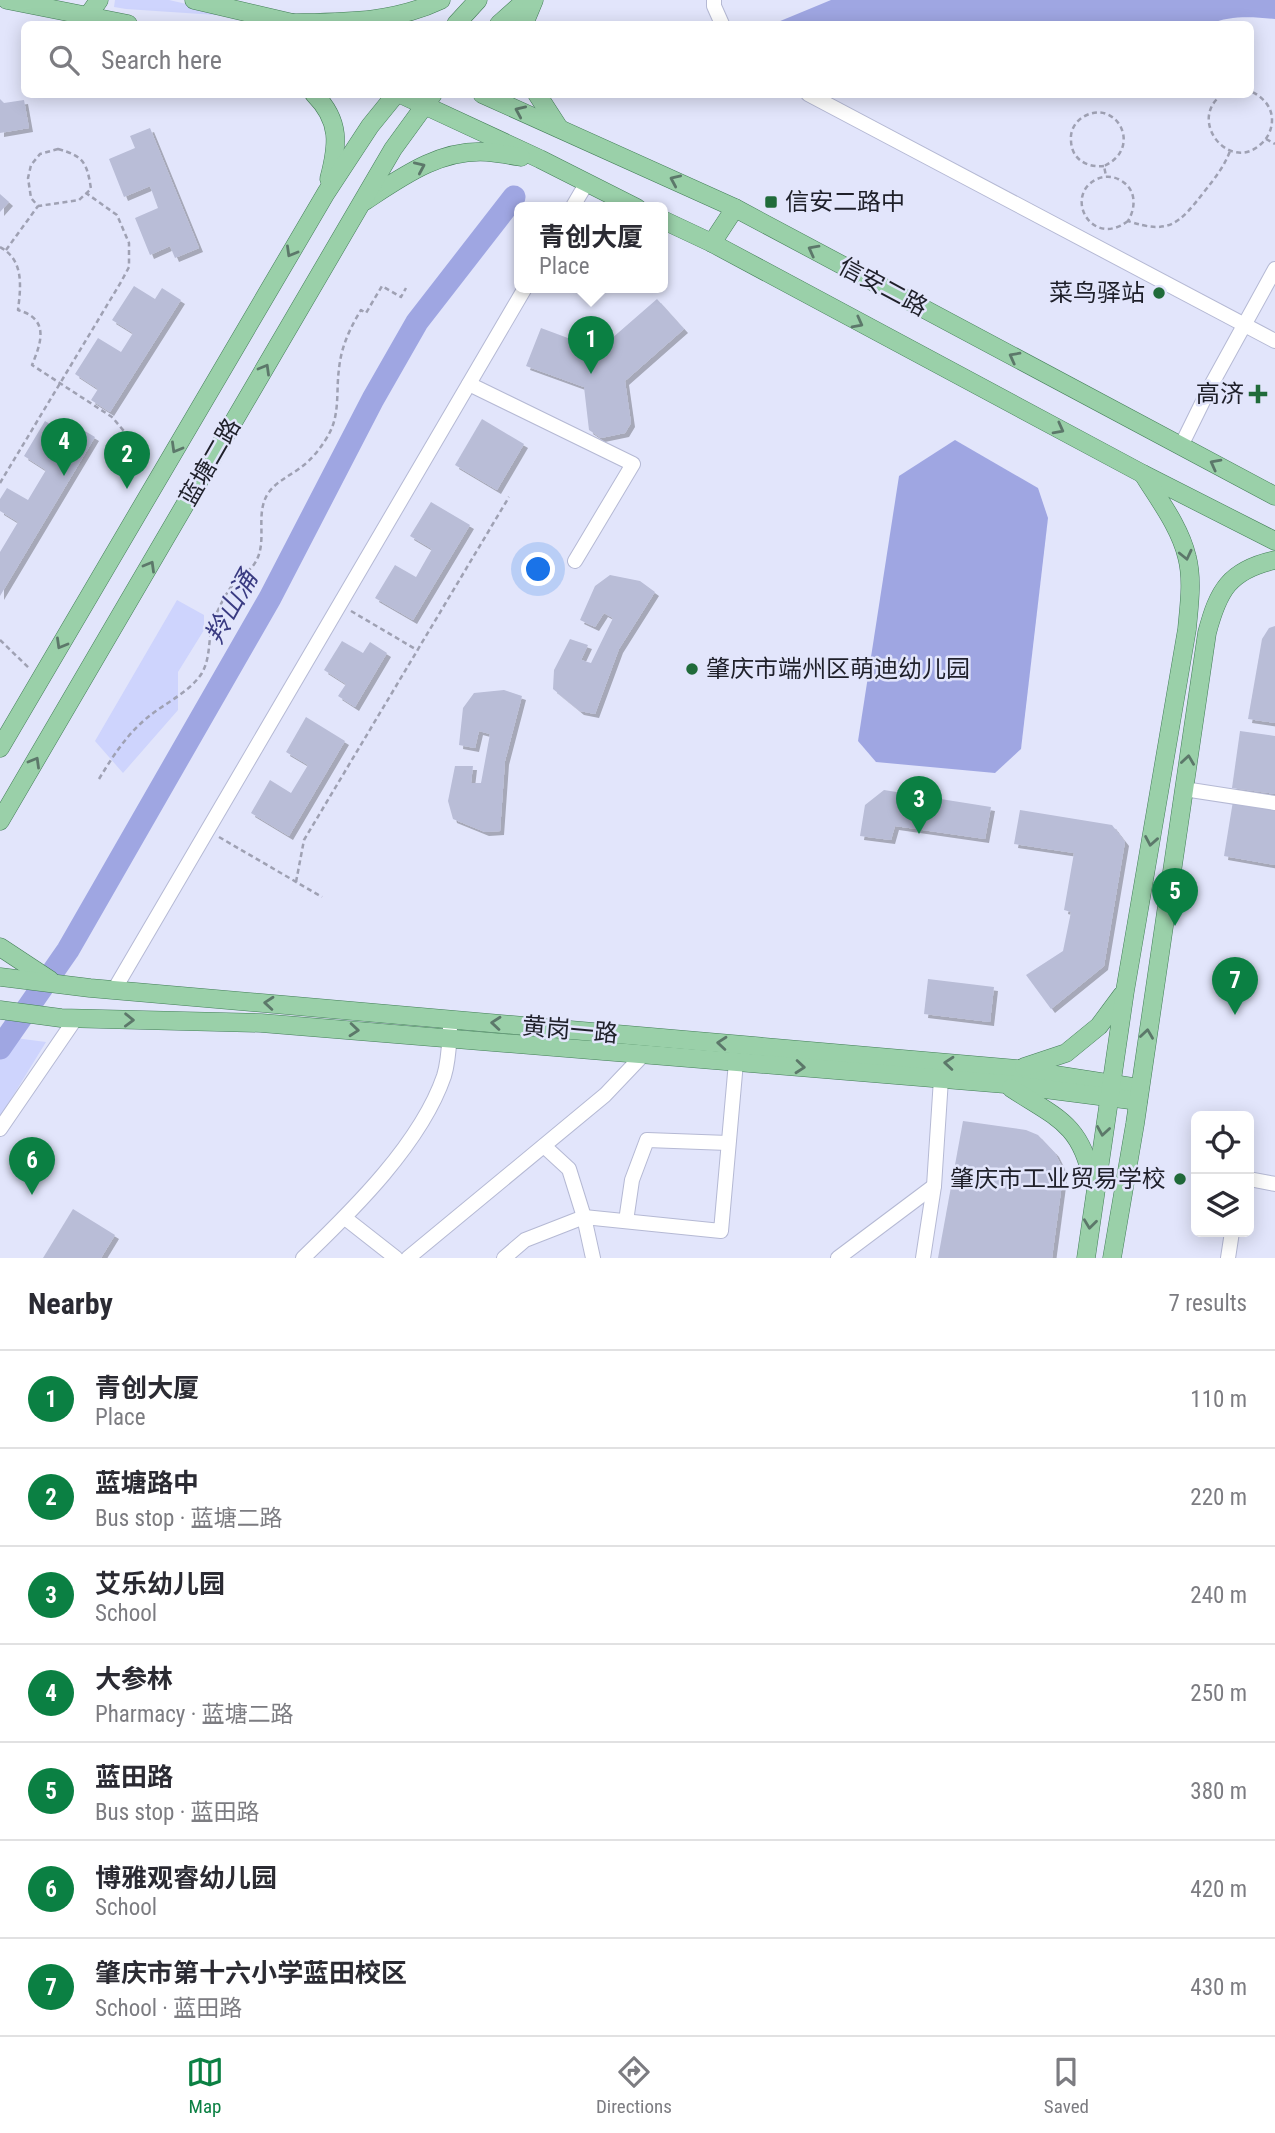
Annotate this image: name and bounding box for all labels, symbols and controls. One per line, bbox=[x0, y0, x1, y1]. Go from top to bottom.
search box bbox=[21, 21, 1254, 98]
icon: search bbox=[45, 41, 83, 79]
text: Search here bbox=[101, 45, 222, 75]
one-way arrow bbox=[515, 105, 528, 119]
one-way arrow bbox=[413, 161, 425, 175]
one-way arrow bbox=[669, 174, 682, 188]
place label: 信安二路中 bbox=[785, 188, 905, 216]
marker: 信安二路中 bbox=[763, 194, 779, 210]
popup bbox=[514, 202, 668, 293]
text: 青创大厦 bbox=[539, 222, 643, 252]
one-way arrow bbox=[287, 244, 300, 257]
one-way arrow bbox=[808, 245, 820, 258]
street label: 信安二路 bbox=[834, 252, 932, 322]
text: Place bbox=[539, 253, 589, 280]
place label: 菜鸟驿站 bbox=[1049, 279, 1145, 307]
marker: 菜鸟驿站 bbox=[1151, 285, 1167, 301]
one-way arrow bbox=[851, 315, 863, 328]
pin: 1 bbox=[568, 316, 614, 374]
one-way arrow bbox=[1009, 352, 1021, 365]
one-way arrow bbox=[257, 364, 270, 377]
place label: 高济 bbox=[1196, 380, 1244, 408]
marker: 高济 bbox=[1250, 386, 1266, 402]
street label: 蓝塘二路 bbox=[174, 413, 246, 511]
pin: 4 bbox=[41, 418, 87, 476]
one-way arrow bbox=[1052, 421, 1064, 435]
pin: 2 bbox=[104, 431, 150, 489]
one-way arrow bbox=[171, 440, 184, 453]
one-way arrow bbox=[1210, 459, 1222, 472]
one-way arrow bbox=[1177, 549, 1192, 561]
your location bbox=[521, 552, 555, 586]
one-way arrow bbox=[141, 560, 154, 573]
water label: 羚山涌 bbox=[199, 563, 264, 648]
one-way arrow bbox=[56, 636, 69, 649]
place label: 肇庆市端州区萌迪幼儿园 bbox=[706, 655, 970, 683]
marker: 肇庆市端州区萌迪幼儿园 bbox=[684, 661, 700, 677]
one-way arrow bbox=[1180, 754, 1195, 766]
one-way arrow bbox=[26, 757, 39, 770]
pin: 3 bbox=[896, 776, 942, 834]
one-way arrow bbox=[1144, 835, 1159, 847]
pin: 5 bbox=[1152, 868, 1198, 926]
pin: 7 bbox=[1212, 957, 1258, 1015]
one-way arrow bbox=[263, 996, 274, 1011]
one-way arrow bbox=[124, 1012, 135, 1027]
street label: 黄岗一路 bbox=[521, 1012, 619, 1048]
one-way arrow bbox=[490, 1016, 501, 1031]
one-way arrow bbox=[349, 1022, 360, 1037]
one-way arrow bbox=[1140, 1028, 1155, 1040]
one-way arrow bbox=[717, 1036, 728, 1051]
one-way arrow bbox=[943, 1056, 954, 1071]
one-way arrow bbox=[795, 1059, 806, 1074]
map controls bbox=[1191, 1111, 1254, 1237]
button: locate bbox=[1191, 1111, 1254, 1174]
one-way arrow bbox=[1096, 1125, 1111, 1137]
pin: 6 bbox=[9, 1137, 55, 1195]
place label: 肇庆市工业贸易学校 bbox=[950, 1165, 1166, 1193]
marker: 肇庆市工业贸易学校 bbox=[1172, 1171, 1188, 1187]
button: layers bbox=[1191, 1174, 1254, 1237]
one-way arrow bbox=[1082, 1218, 1097, 1230]
text: Nearby bbox=[28, 1286, 113, 1321]
text: 7 results bbox=[1169, 1290, 1247, 1317]
text: 青创大厦 bbox=[95, 1373, 199, 1403]
text: 1 bbox=[45, 1386, 57, 1413]
text: 110 m bbox=[1190, 1386, 1247, 1413]
text: Place bbox=[95, 1404, 145, 1431]
text: 蓝塘路中 bbox=[95, 1468, 199, 1498]
text: 2 bbox=[45, 1484, 57, 1511]
text: 220 m bbox=[1190, 1484, 1247, 1511]
text: Bus stop · 蓝塘二路 bbox=[95, 1505, 283, 1532]
text: 艾乐幼儿园 bbox=[95, 1569, 225, 1599]
text: 3 bbox=[45, 1582, 57, 1609]
text: 240 m bbox=[1190, 1582, 1247, 1609]
text: School bbox=[95, 1600, 157, 1627]
text: 大参林 bbox=[95, 1664, 173, 1694]
text: 4 bbox=[45, 1680, 57, 1707]
text: 250 m bbox=[1190, 1680, 1247, 1707]
text: Pharmacy · 蓝塘二路 bbox=[95, 1701, 294, 1728]
text: 蓝田路 bbox=[95, 1762, 173, 1792]
text: 5 bbox=[45, 1778, 57, 1805]
text: 380 m bbox=[1190, 1778, 1247, 1805]
text: Bus stop · 蓝田路 bbox=[95, 1799, 260, 1826]
text: 博雅观睿幼儿园 bbox=[95, 1863, 277, 1893]
text: 6 bbox=[45, 1876, 57, 1903]
text: 420 m bbox=[1190, 1876, 1247, 1903]
text: School bbox=[95, 1894, 157, 1921]
text: 肇庆市第十六小学蓝田校区 bbox=[95, 1958, 407, 1988]
text: 7 bbox=[45, 1974, 57, 2001]
text: 430 m bbox=[1190, 1974, 1247, 2001]
text: School · 蓝田路 bbox=[95, 1995, 242, 2022]
tab: Map bbox=[186, 2053, 224, 2118]
tab: Directions bbox=[596, 2053, 672, 2118]
tab: Saved bbox=[1044, 2053, 1089, 2118]

